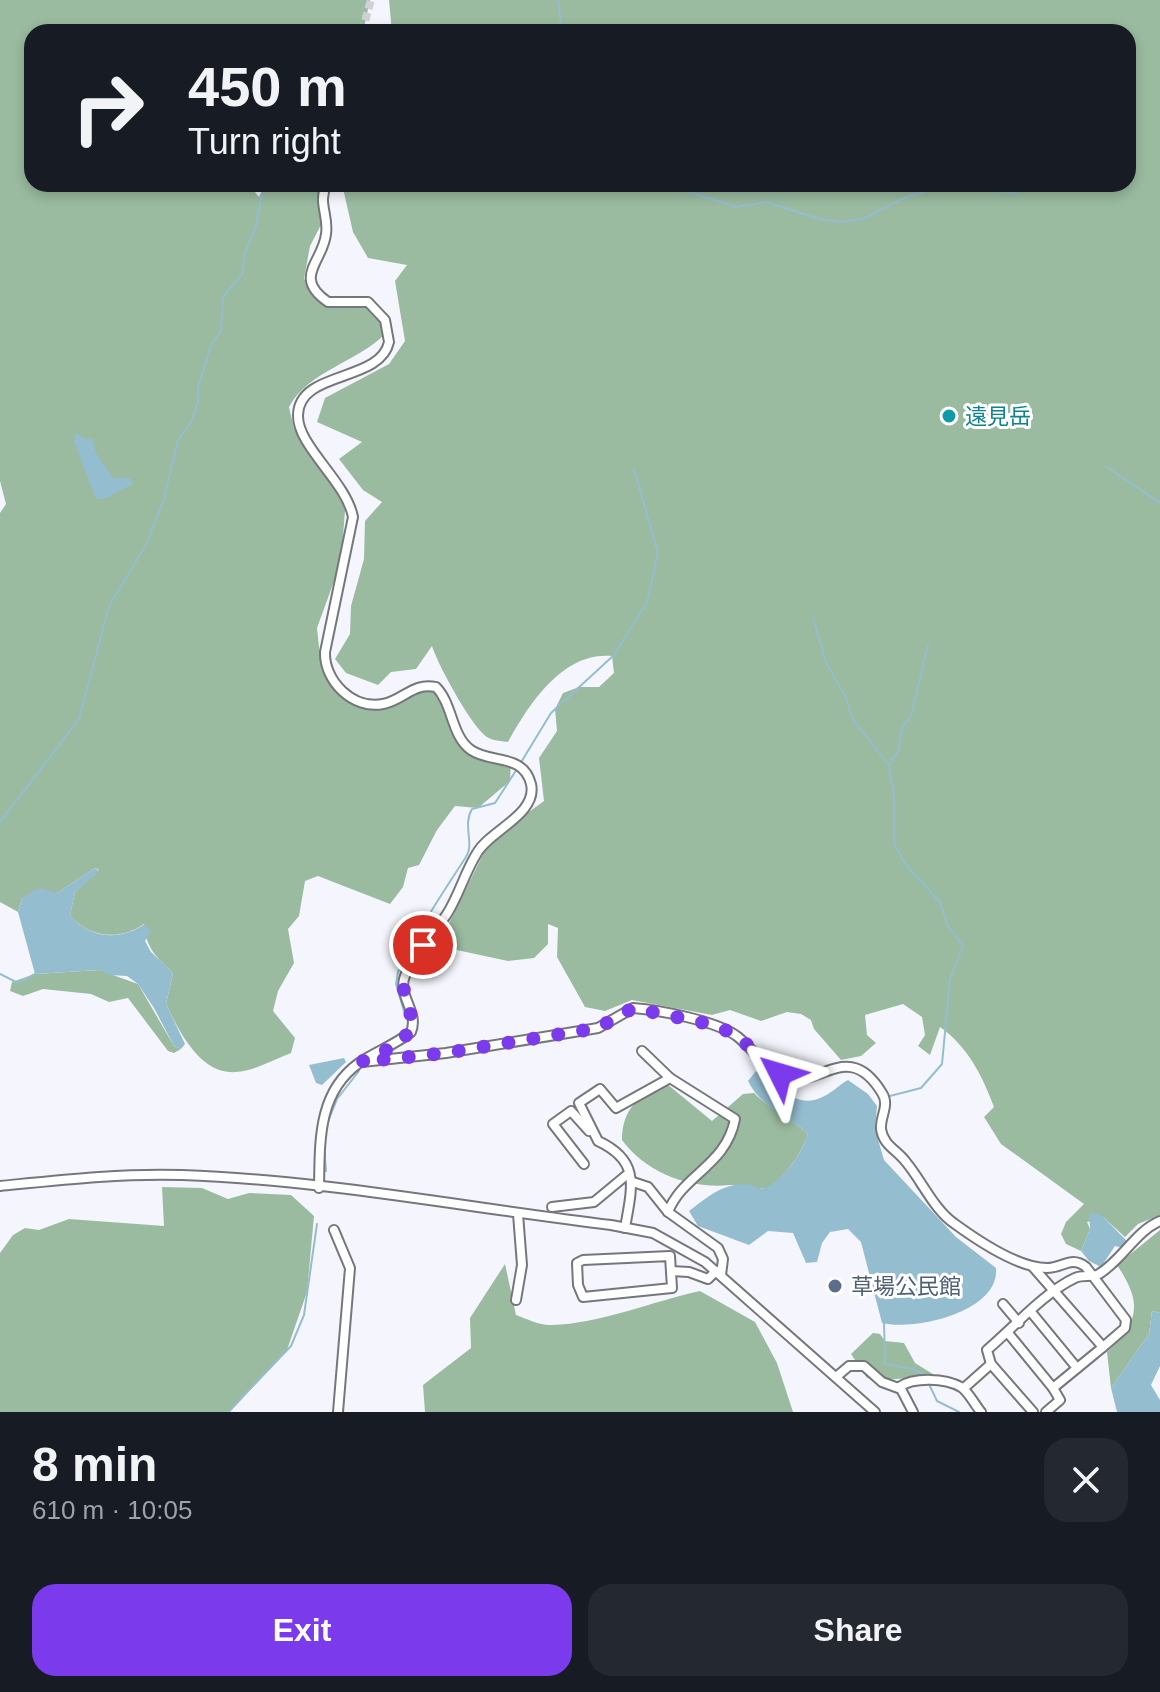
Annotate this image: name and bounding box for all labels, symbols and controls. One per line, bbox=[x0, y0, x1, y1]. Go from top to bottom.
text: 450 m bbox=[188, 55, 347, 118]
icon: right bbox=[56, 56, 160, 160]
text: Turn right bbox=[188, 121, 341, 162]
place label: 遠見岳 bbox=[965, 404, 1031, 429]
marker: 遠見岳 bbox=[940, 407, 958, 425]
pin bbox=[389, 911, 457, 979]
icon: arrive bbox=[401, 923, 445, 967]
position arrow bbox=[738, 1032, 822, 1116]
place label: 草場公民館 bbox=[851, 1274, 961, 1299]
marker: 草場公民館 bbox=[826, 1277, 844, 1295]
text: 8 min bbox=[32, 1438, 157, 1491]
button: close bbox=[1044, 1438, 1128, 1522]
text: 610 m · 10:05 bbox=[32, 1495, 192, 1525]
button: Exit bbox=[32, 1584, 572, 1676]
button: Share bbox=[588, 1584, 1128, 1676]

